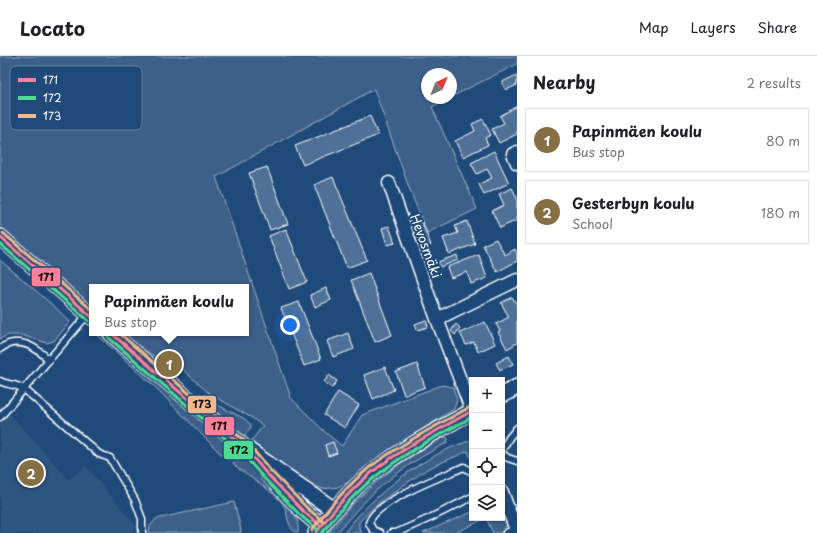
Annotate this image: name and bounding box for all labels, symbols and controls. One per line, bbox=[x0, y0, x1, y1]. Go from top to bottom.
text: Locato bbox=[20, 14, 85, 42]
text: Map bbox=[639, 17, 669, 38]
text: Layers bbox=[691, 17, 736, 38]
text: Share bbox=[758, 17, 797, 38]
legend bbox=[10, 66, 142, 130]
north arrow bbox=[421, 68, 457, 104]
text: Nearby bbox=[533, 69, 595, 95]
text: 171 bbox=[43, 71, 58, 88]
text: 2 results bbox=[747, 73, 801, 92]
text: 172 bbox=[43, 89, 62, 106]
text: 173 bbox=[43, 107, 61, 124]
text: Papinmäen koulu bbox=[572, 119, 702, 142]
text: 1 bbox=[544, 131, 550, 150]
text: 80 m bbox=[766, 131, 800, 150]
text: Bus stop bbox=[572, 142, 625, 161]
text: Gesterbyn koulu bbox=[572, 191, 695, 214]
text: 2 bbox=[542, 203, 552, 222]
text: 180 m bbox=[761, 203, 800, 222]
street label: Hevosmäki bbox=[406, 211, 447, 281]
text: School bbox=[572, 214, 613, 233]
line badge: 171 bbox=[31, 267, 61, 287]
text: 171 bbox=[38, 268, 54, 285]
popup bbox=[89, 284, 249, 336]
text: Papinmäen koulu bbox=[104, 289, 234, 312]
text: Bus stop bbox=[104, 312, 157, 331]
your location bbox=[280, 315, 300, 335]
pin: 1 bbox=[156, 349, 182, 379]
map controls bbox=[469, 377, 505, 521]
button: + bbox=[469, 377, 505, 413]
line badge: 173 bbox=[187, 395, 217, 414]
text: 173 bbox=[193, 395, 212, 412]
button: − bbox=[469, 413, 505, 449]
line badge: 171 bbox=[204, 416, 235, 436]
text: 171 bbox=[211, 417, 227, 434]
line badge: 172 bbox=[223, 440, 254, 460]
text: 172 bbox=[230, 441, 249, 458]
button: locate bbox=[469, 449, 505, 485]
pin: 2 bbox=[18, 458, 44, 488]
button: layers bbox=[469, 485, 505, 521]

